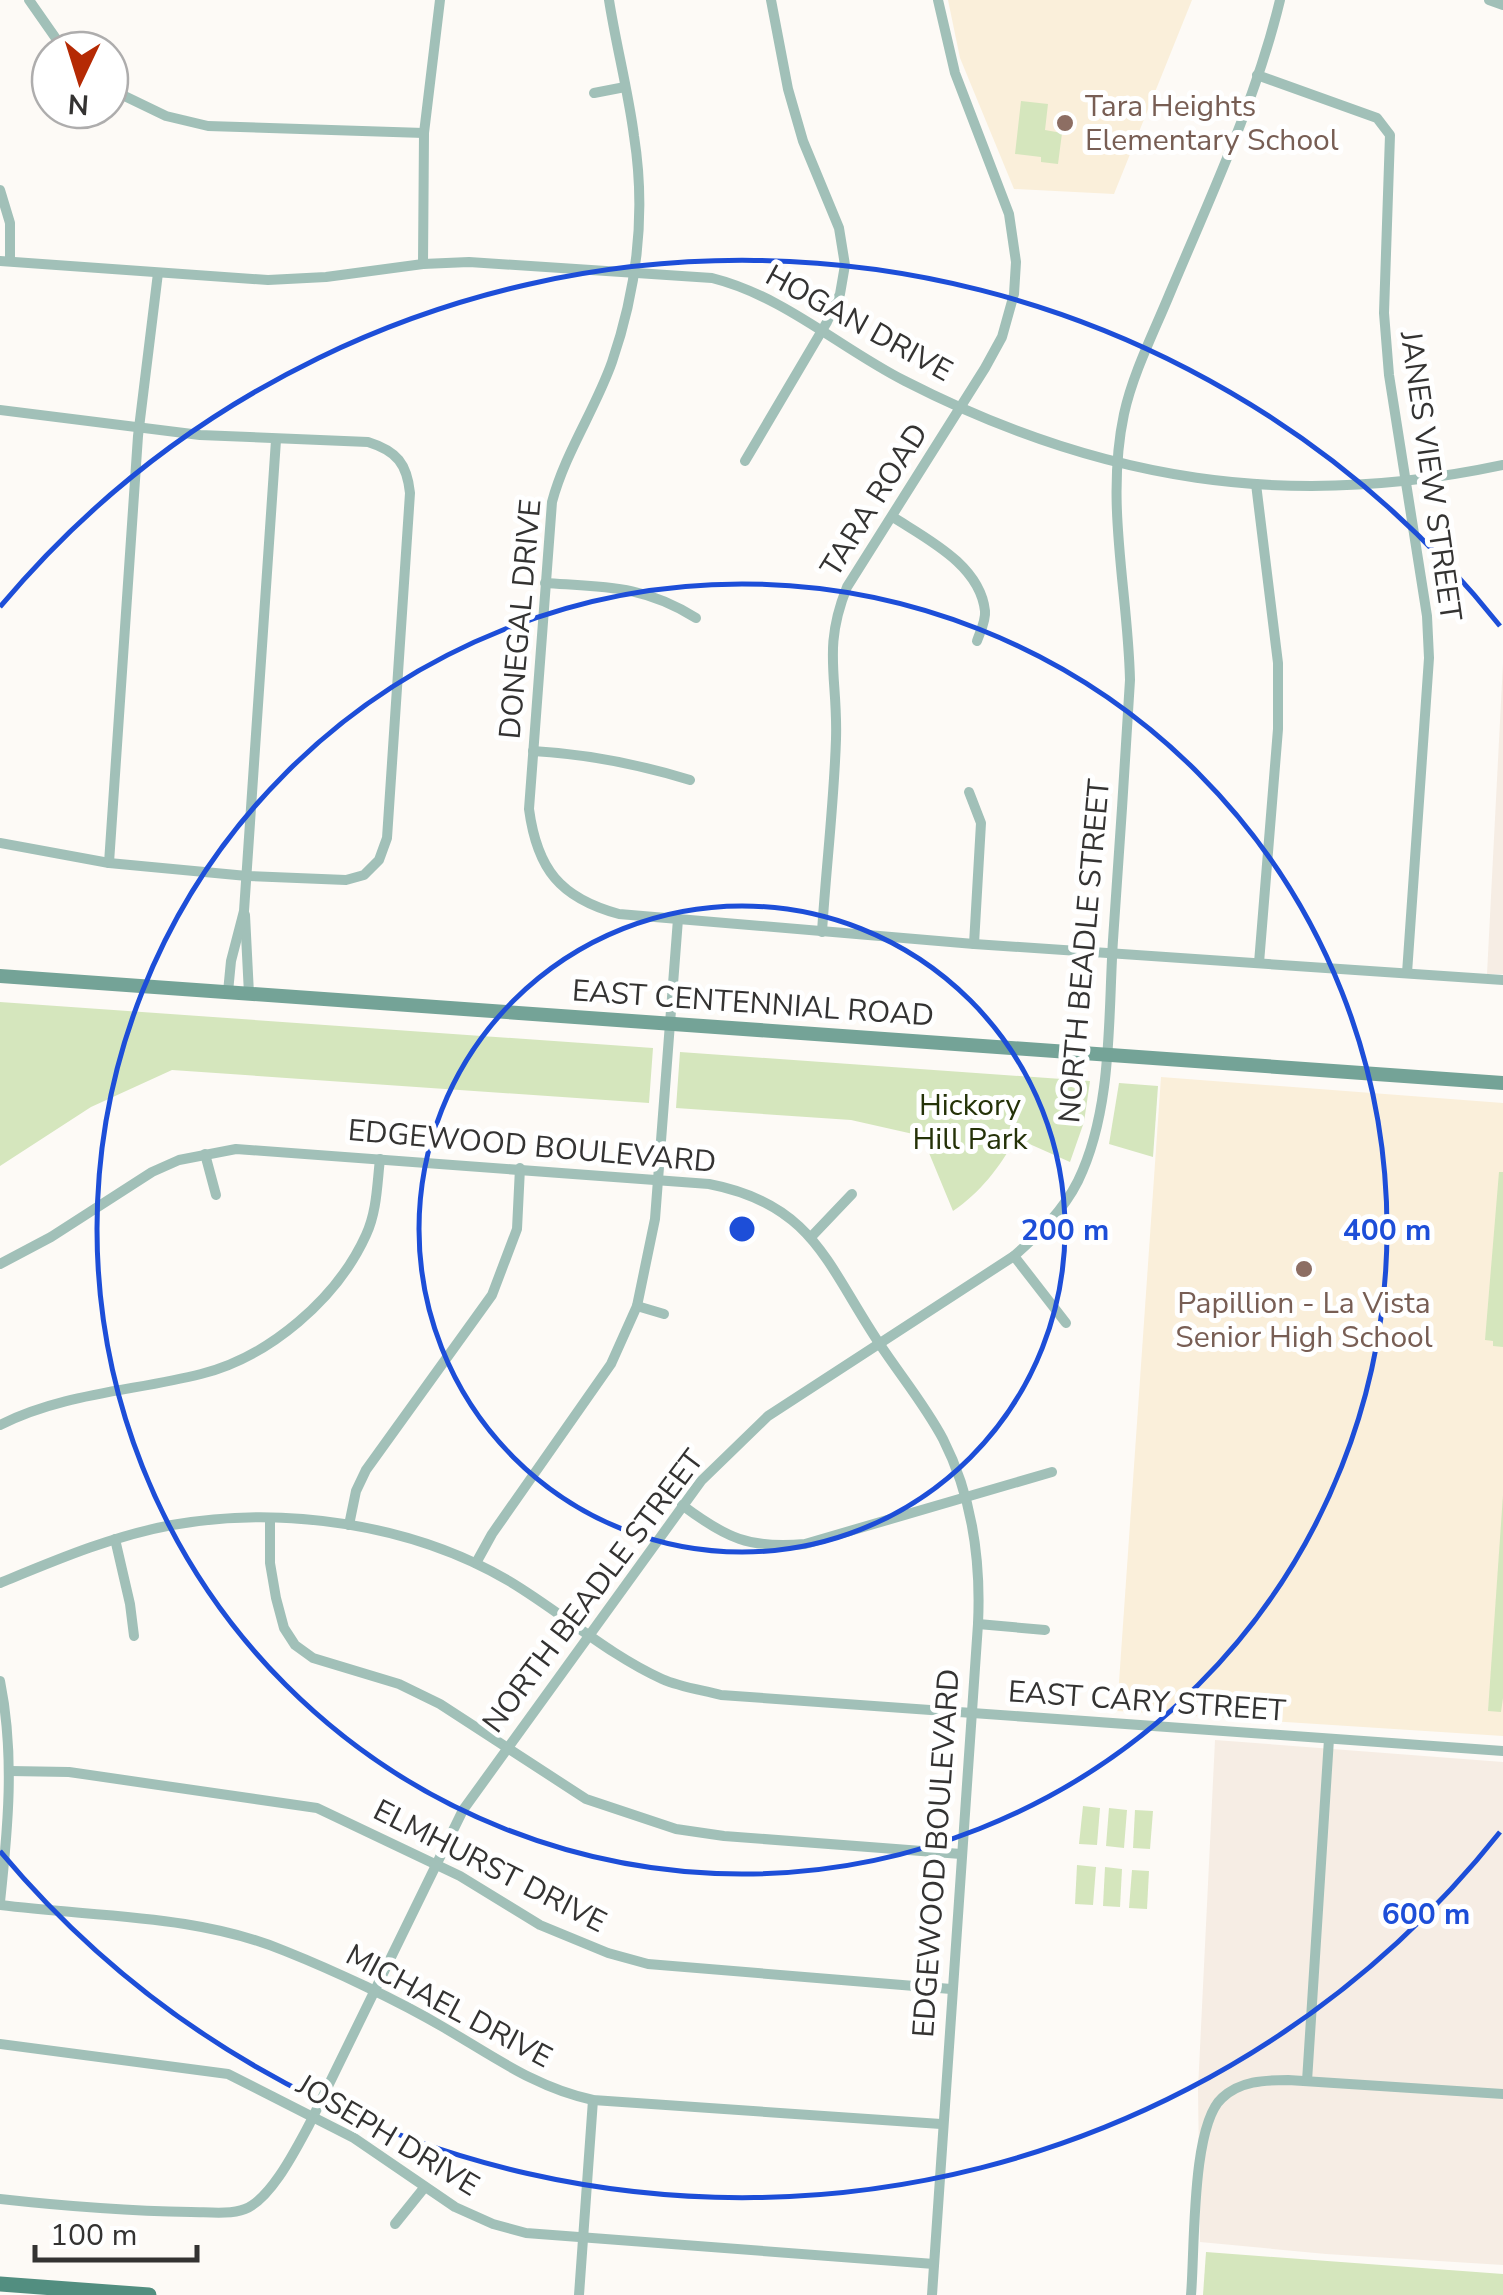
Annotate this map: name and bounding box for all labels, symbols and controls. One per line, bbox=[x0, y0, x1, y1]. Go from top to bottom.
north arrow bbox=[30, 30, 130, 130]
text: N bbox=[67, 84, 90, 124]
place label: Tara Heights Elementary School bbox=[1085, 86, 1339, 161]
marker: Tara Heights Elementary School bbox=[1054, 112, 1076, 134]
street label: HOGAN DRIVE bbox=[758, 255, 959, 392]
street label: JANES VIEW STREET bbox=[1390, 327, 1471, 624]
street label: TARA ROAD bbox=[811, 416, 938, 585]
street label: DONEGAL DRIVE bbox=[490, 497, 551, 741]
street label: NORTH BEADLE STREET bbox=[1049, 777, 1120, 1125]
street label: EAST CENTENNIAL ROAD bbox=[571, 970, 935, 1037]
park label: Hickory Hill Park bbox=[912, 1085, 1029, 1160]
street label: EDGEWOOD BOULEVARD bbox=[346, 1110, 718, 1183]
text: 200 m bbox=[1021, 1210, 1109, 1251]
text: 400 m bbox=[1343, 1210, 1431, 1251]
centre of rings bbox=[724, 1211, 760, 1247]
marker: Papillion - La Vista Senior High School bbox=[1293, 1258, 1315, 1280]
place label: Papillion - La Vista Senior High School bbox=[1175, 1283, 1433, 1358]
street label: NORTH BEADLE STREET bbox=[473, 1441, 714, 1741]
street label: EDGEWOOD BOULEVARD bbox=[903, 1667, 970, 2039]
street label: EAST CARY STREET bbox=[1007, 1671, 1287, 1732]
street label: ELMHURST DRIVE bbox=[366, 1790, 613, 1943]
text: 600 m bbox=[1382, 1894, 1470, 1935]
street label: MICHAEL DRIVE bbox=[339, 1935, 559, 2078]
street label: JOSEPH DRIVE bbox=[288, 2064, 487, 2206]
scale bar bbox=[35, 2200, 198, 2262]
text: 100 m bbox=[50, 2215, 137, 2256]

